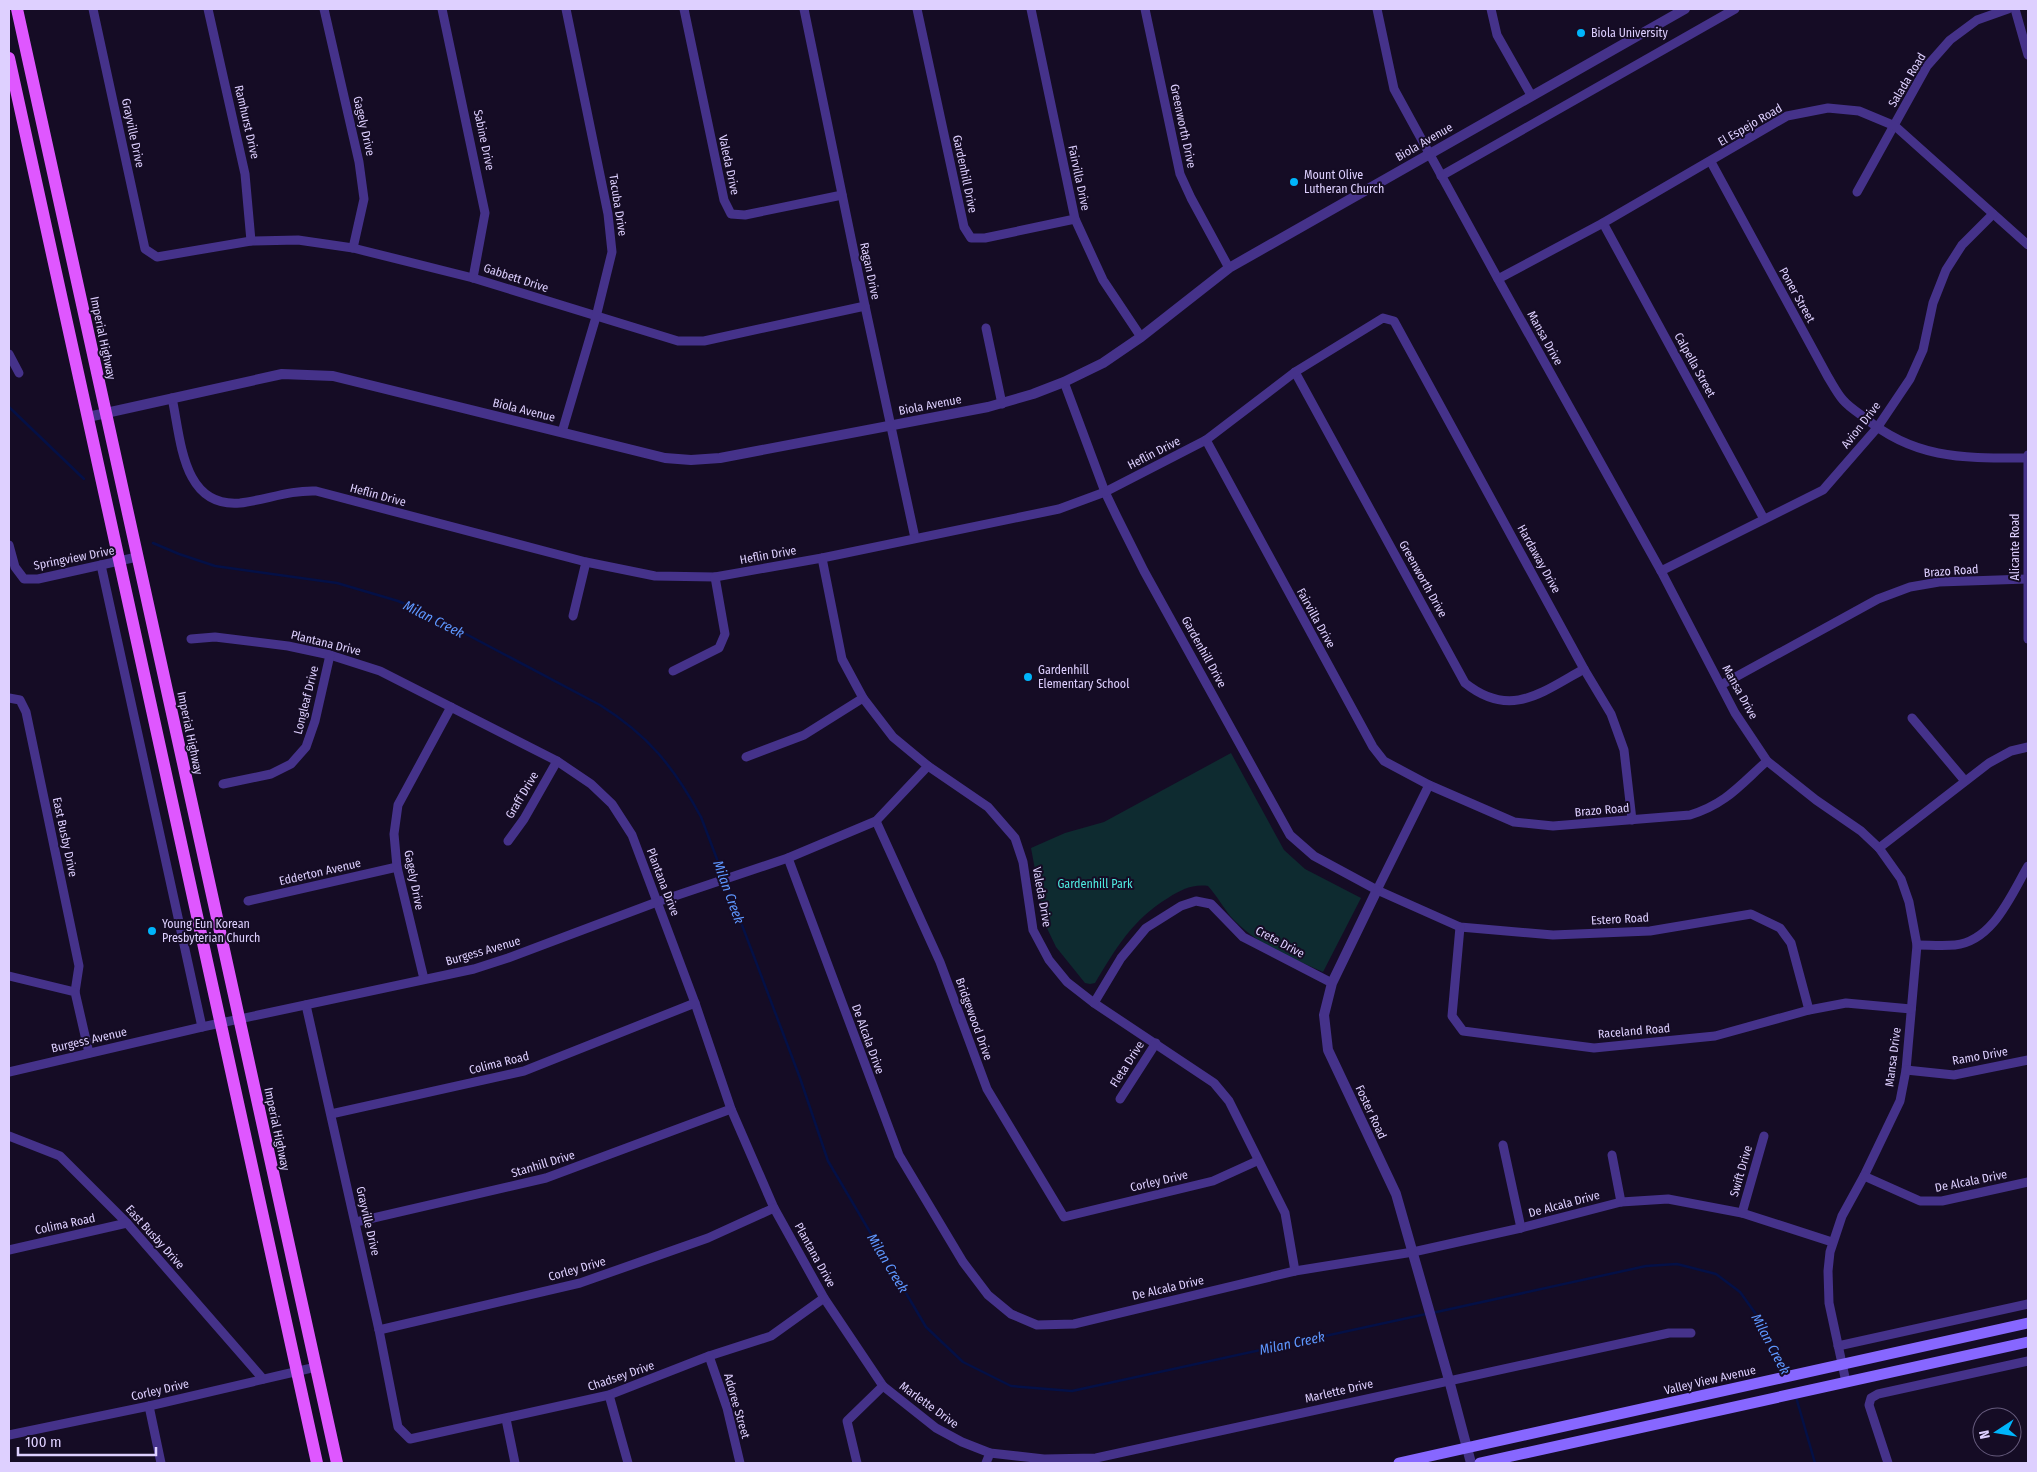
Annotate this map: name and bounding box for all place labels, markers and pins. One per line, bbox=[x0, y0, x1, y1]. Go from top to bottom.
place label: Biola University bbox=[1591, 26, 1668, 40]
marker: Biola University bbox=[1575, 27, 1587, 39]
place label: Mount Olive Lutheran Church bbox=[1304, 168, 1384, 196]
marker: Mount Olive Lutheran Church bbox=[1288, 176, 1300, 188]
place label: Gardenhill Elementary School bbox=[1038, 663, 1129, 691]
marker: Gardenhill Elementary School bbox=[1022, 671, 1034, 683]
place label: Young Eun Korean Presbyterian Church bbox=[162, 917, 260, 945]
marker: Young Eun Korean Presbyterian Church bbox=[146, 925, 158, 937]

